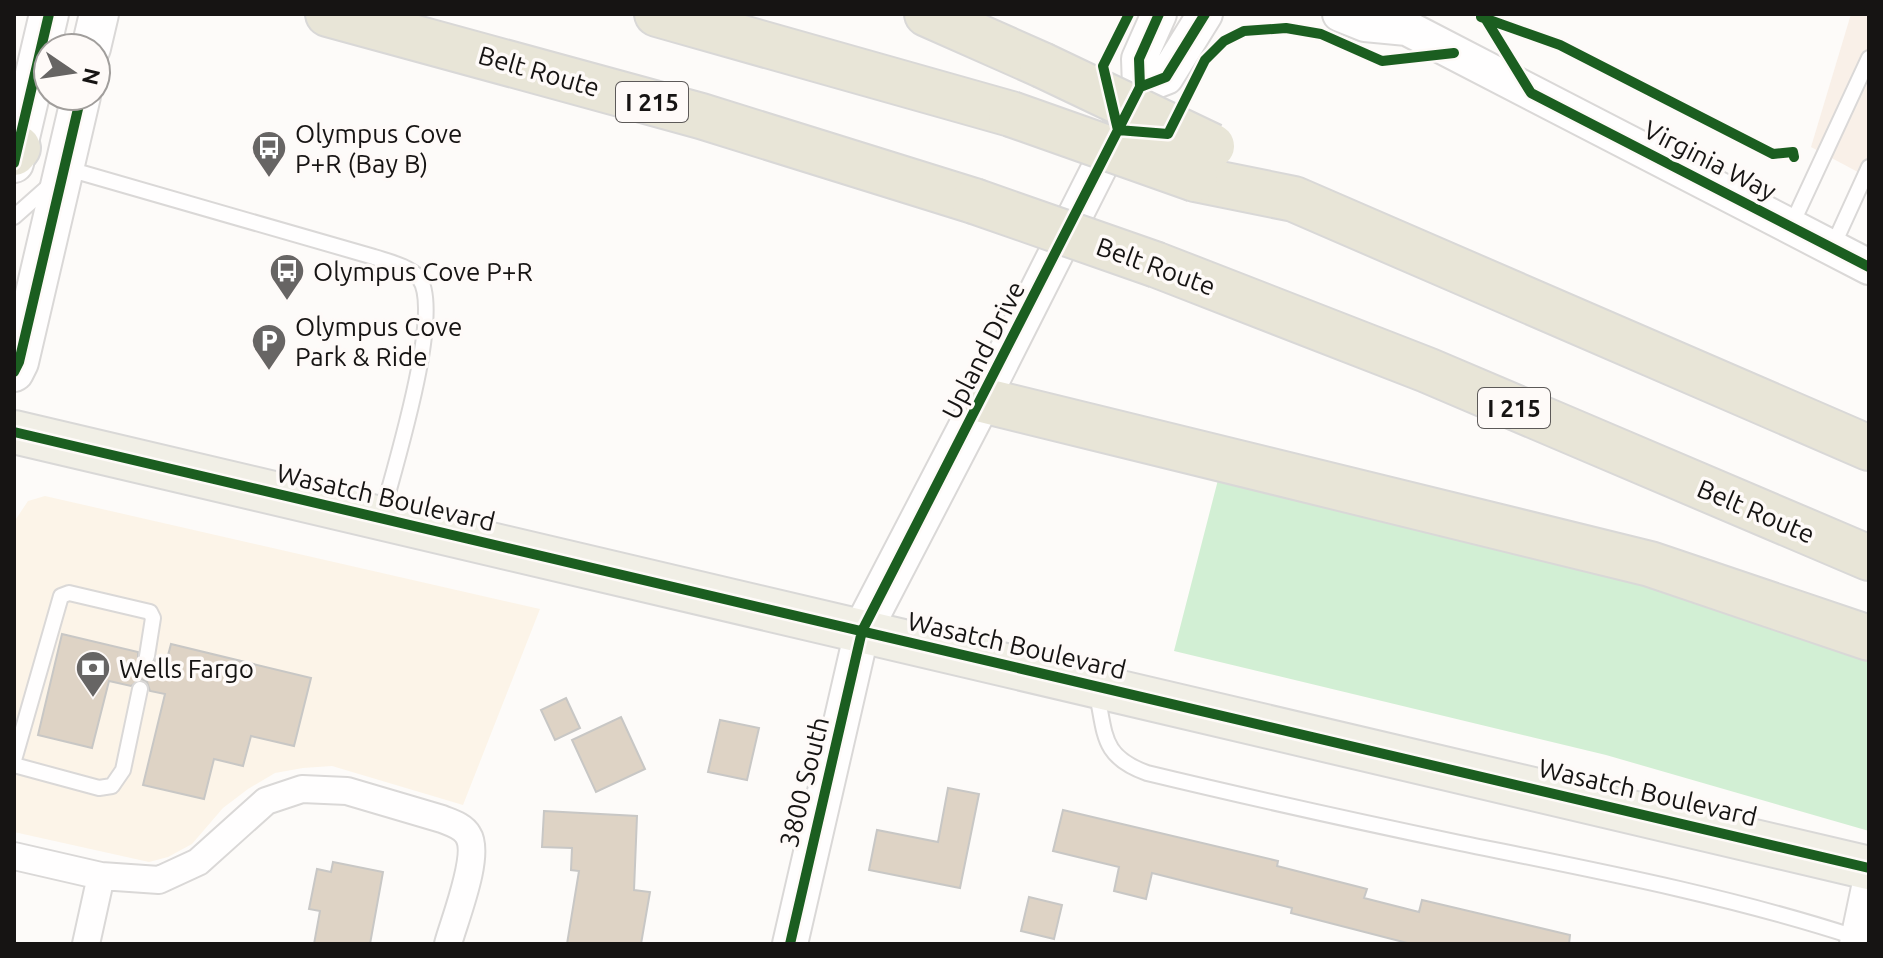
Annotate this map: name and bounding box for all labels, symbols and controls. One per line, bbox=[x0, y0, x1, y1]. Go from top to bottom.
north arrow bbox=[32, 32, 112, 112]
street label: Belt Route bbox=[475, 40, 603, 102]
text: N bbox=[78, 66, 106, 87]
road number: I 215 bbox=[616, 82, 688, 122]
street label: Virginia Way bbox=[1639, 114, 1781, 206]
place label: Olympus Cove P+R (Bay B) bbox=[295, 119, 462, 178]
bus stop icon: Olympus Cove P+R (Bay B) bbox=[250, 129, 288, 179]
street label: Belt Route bbox=[1093, 231, 1219, 301]
bus stop icon: Olympus Cove P+R bbox=[268, 252, 306, 302]
place label: Olympus Cove P+R bbox=[313, 257, 533, 286]
street label: Upland Drive bbox=[936, 276, 1030, 424]
place label: Olympus Cove Park & Ride bbox=[295, 312, 462, 371]
parking icon: Olympus Cove Park & Ride bbox=[250, 322, 288, 372]
road number: I 215 bbox=[1478, 388, 1550, 428]
street label: Wasatch Boulevard bbox=[274, 458, 498, 536]
street label: Belt Route bbox=[1693, 473, 1819, 549]
street label: Wasatch Boulevard bbox=[905, 606, 1129, 684]
bank icon: Wells Fargo bbox=[74, 649, 112, 699]
place label: Wells Fargo bbox=[119, 654, 254, 683]
street label: 3800 South bbox=[774, 714, 834, 850]
street label: Wasatch Boulevard bbox=[1536, 753, 1760, 831]

